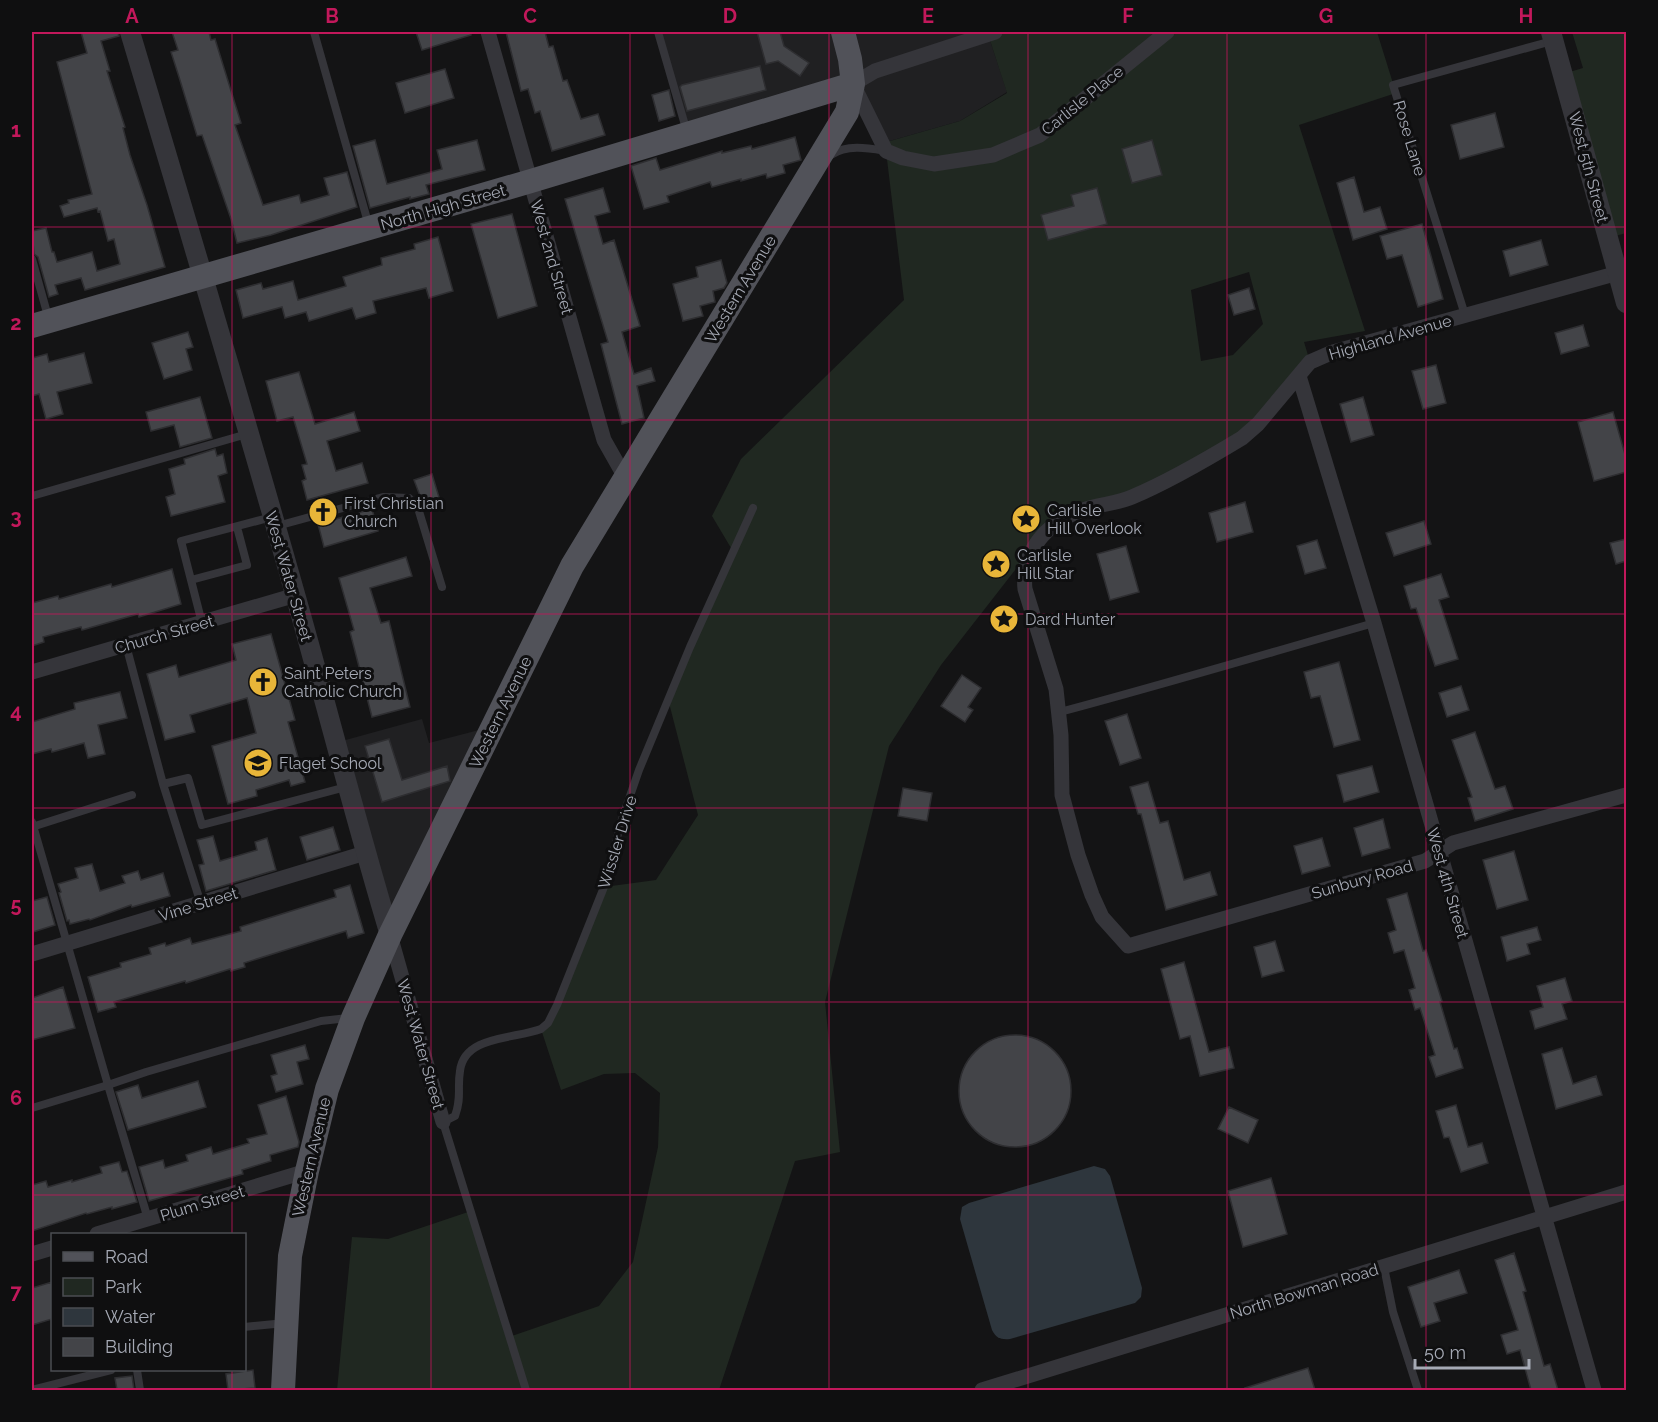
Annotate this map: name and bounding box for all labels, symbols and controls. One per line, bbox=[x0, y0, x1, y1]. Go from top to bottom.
text: A bbox=[125, 4, 139, 28]
text: B bbox=[325, 4, 339, 28]
text: C bbox=[523, 4, 537, 28]
text: D bbox=[723, 4, 737, 28]
text: E bbox=[922, 4, 934, 28]
text: F bbox=[1122, 4, 1134, 28]
text: G bbox=[1319, 4, 1333, 28]
text: H bbox=[1519, 4, 1533, 28]
street label: Carlisle Place bbox=[1038, 62, 1127, 139]
street label: Rose Lane bbox=[1389, 98, 1430, 178]
street label: West 5th Street bbox=[1565, 110, 1613, 225]
text: 1 bbox=[11, 118, 21, 142]
street label: North High Street bbox=[378, 180, 508, 234]
street label: West 2nd Street bbox=[526, 198, 577, 317]
street label: Western Avenue bbox=[701, 232, 780, 346]
text: 2 bbox=[10, 311, 22, 335]
street label: Highland Avenue bbox=[1327, 311, 1454, 364]
place label: First Christian Church bbox=[344, 494, 444, 531]
church icon: First Christian Church bbox=[307, 496, 339, 528]
place label: Carlisle Hill Overlook bbox=[1047, 501, 1142, 538]
place icon: Carlisle Hill Overlook bbox=[1010, 503, 1042, 535]
text: 3 bbox=[10, 505, 22, 529]
street label: West Water Street bbox=[261, 509, 316, 644]
place label: Carlisle Hill Star bbox=[1017, 546, 1074, 583]
place icon: Carlisle Hill Star bbox=[980, 548, 1012, 580]
place icon: Dard Hunter bbox=[988, 603, 1020, 635]
place label: Dard Hunter bbox=[1025, 610, 1116, 629]
street label: Church Street bbox=[113, 611, 216, 658]
street label: Western Avenue bbox=[465, 653, 536, 771]
place label: Saint Peters Catholic Church bbox=[284, 664, 402, 701]
church icon: Saint Peters Catholic Church bbox=[247, 666, 279, 698]
text: 4 bbox=[10, 699, 22, 723]
school or university icon: Flaget School bbox=[242, 747, 274, 779]
place label: Flaget School bbox=[279, 754, 382, 773]
street label: Wissler Drive bbox=[594, 793, 641, 891]
street label: West 4th Street bbox=[1423, 826, 1473, 941]
street label: Sunbury Road bbox=[1309, 856, 1415, 903]
street label: Vine Street bbox=[156, 883, 241, 925]
text: 5 bbox=[10, 893, 22, 917]
street label: West Water Street bbox=[393, 977, 448, 1112]
text: 6 bbox=[10, 1086, 22, 1110]
street label: Western Avenue bbox=[288, 1096, 334, 1219]
street label: Plum Street bbox=[158, 1181, 247, 1225]
legend bbox=[51, 1233, 246, 1371]
text: Road bbox=[105, 1246, 148, 1267]
street label: North Bowman Road bbox=[1228, 1260, 1381, 1323]
text: Park bbox=[105, 1276, 142, 1297]
text: 7 bbox=[10, 1280, 22, 1304]
text: Water bbox=[105, 1306, 156, 1327]
scale bar bbox=[1415, 1332, 1529, 1370]
text: Building bbox=[105, 1336, 173, 1357]
text: 50 m bbox=[1424, 1342, 1466, 1363]

